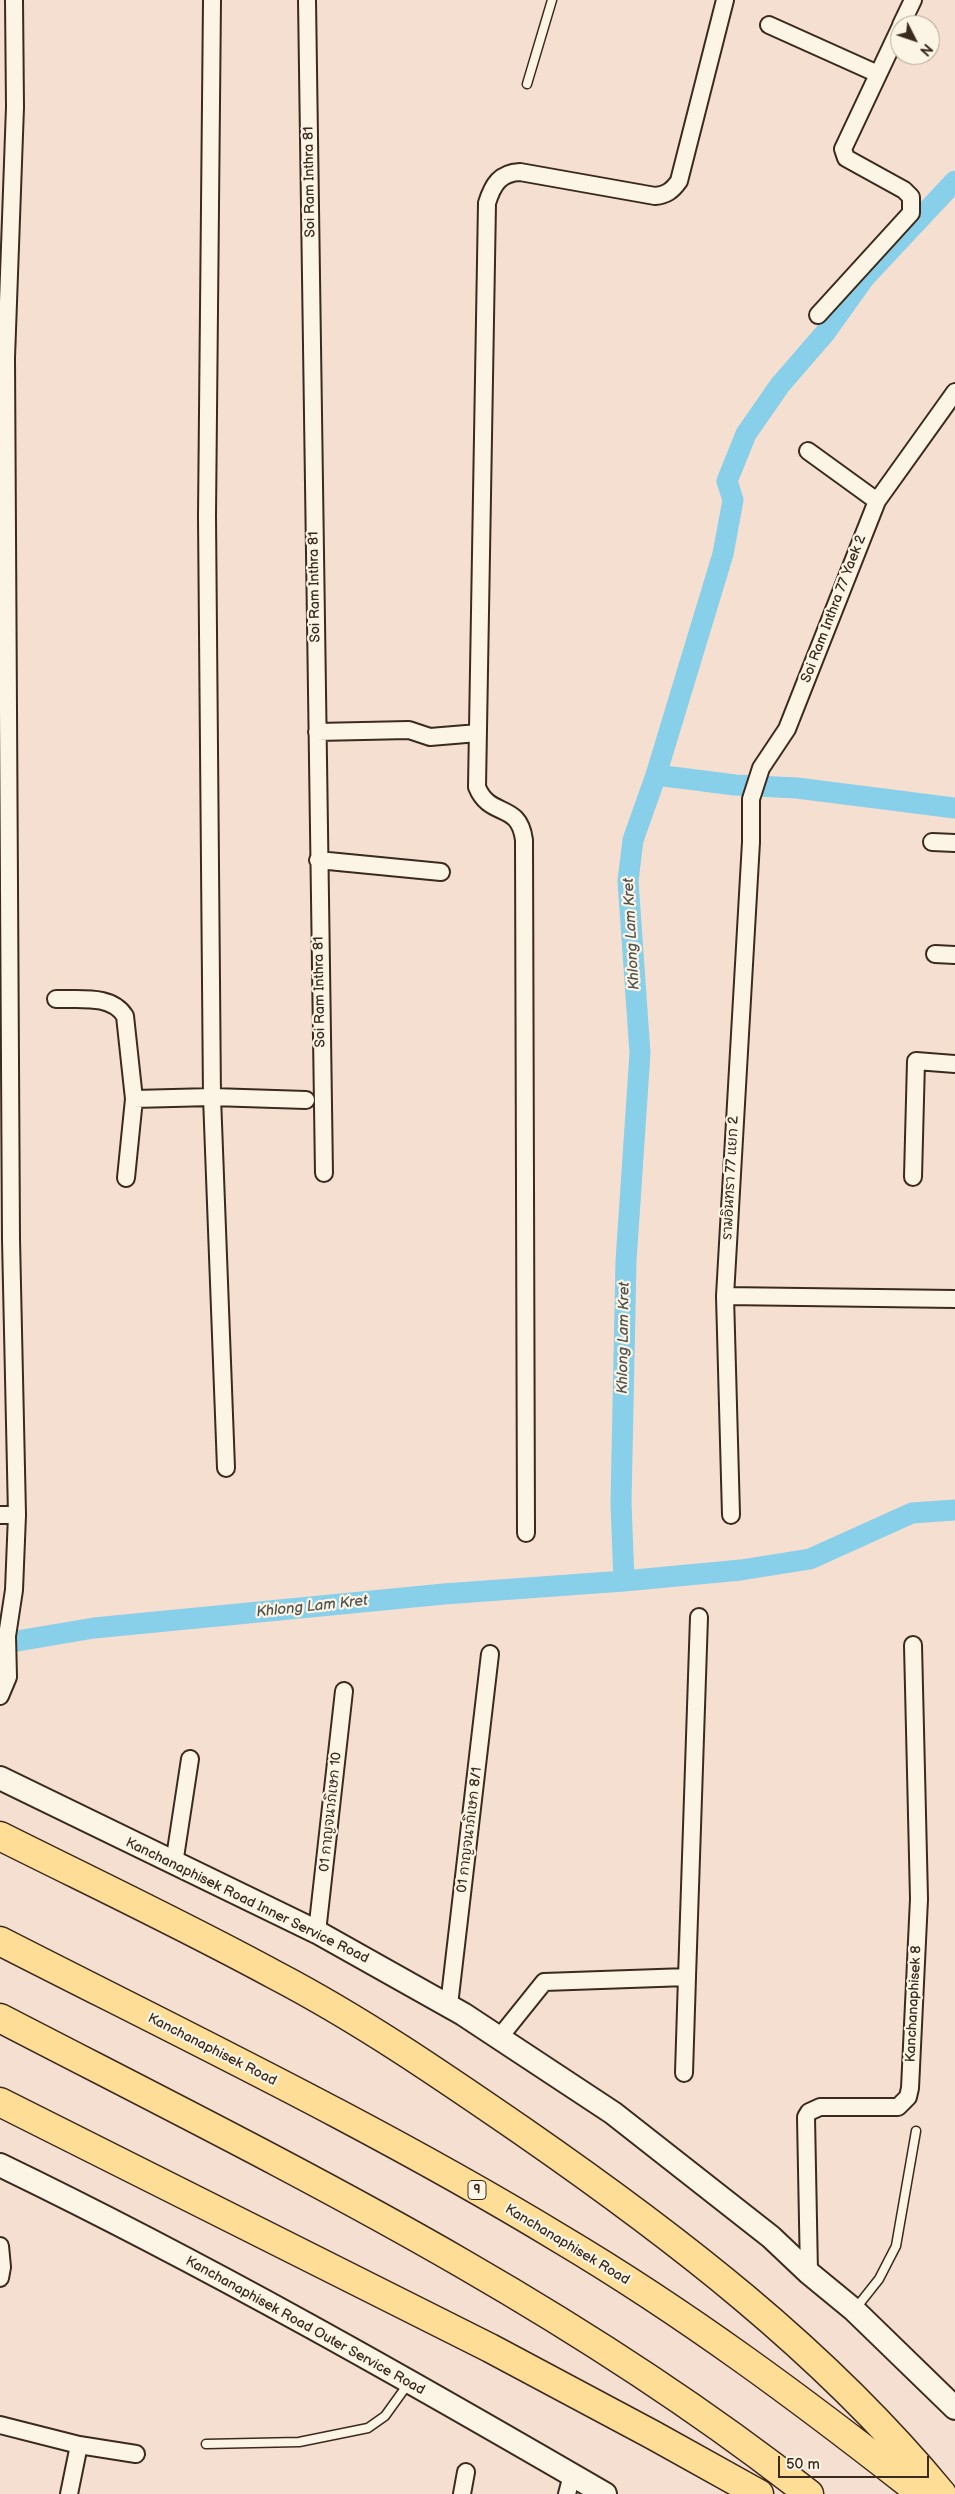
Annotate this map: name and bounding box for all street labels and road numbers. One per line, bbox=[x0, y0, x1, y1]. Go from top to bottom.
street label: Soi Ram Inthra 81 bbox=[301, 126, 319, 238]
street label: Soi Ram Inthra 81 bbox=[306, 531, 324, 643]
street label: Soi Ram Inthra 77 Yaek 2 bbox=[798, 533, 870, 685]
street label: Soi Ram Inthra 81 bbox=[311, 936, 329, 1048]
street label: รามอินทรา 77 แยก 2 bbox=[719, 1116, 743, 1240]
street label: 01 กาญจนาภิเษก 10 bbox=[316, 1751, 346, 1873]
street label: 01 กาญจนาภิเษก 8/1 bbox=[454, 1766, 486, 1894]
street label: Kanchanaphisek Road Inner Service Road bbox=[123, 1835, 371, 1967]
street label: Kanchanaphisek 8 bbox=[903, 1945, 925, 2063]
street label: Kanchanaphisek Road bbox=[145, 2010, 279, 2090]
road number: 9 bbox=[468, 2180, 486, 2200]
street label: Kanchanaphisek Road bbox=[502, 2201, 632, 2289]
street label: Kanchanaphisek Road Outer Service Road bbox=[182, 2253, 428, 2399]

